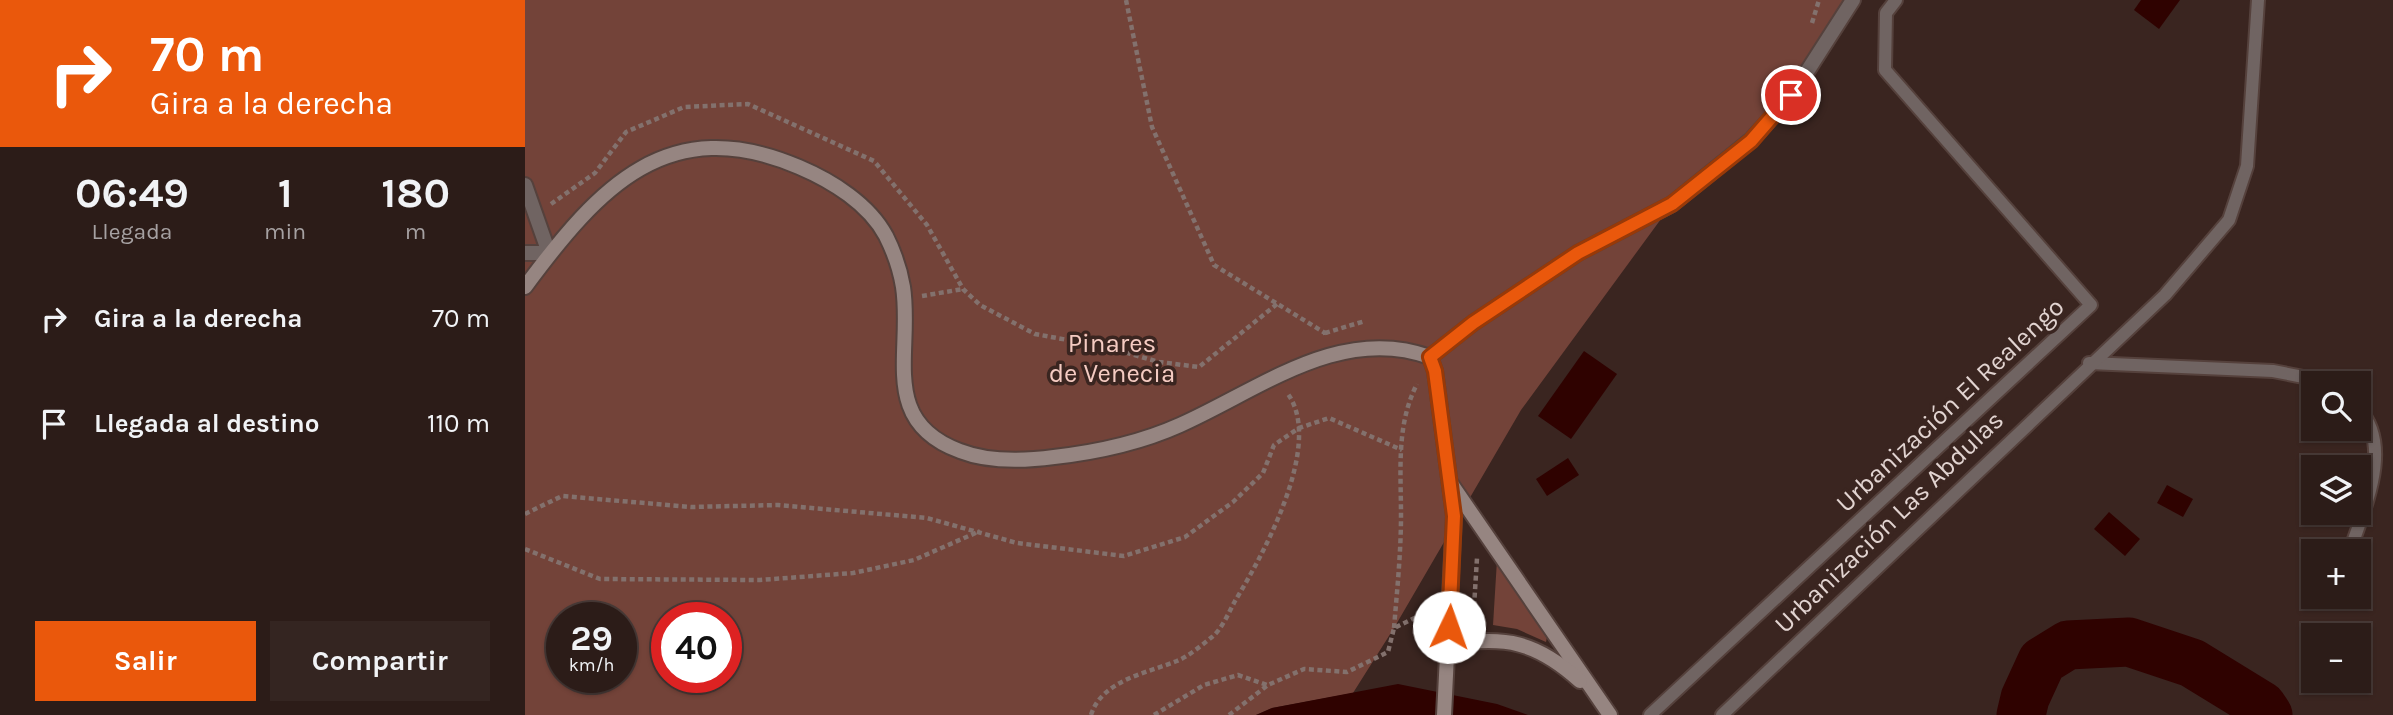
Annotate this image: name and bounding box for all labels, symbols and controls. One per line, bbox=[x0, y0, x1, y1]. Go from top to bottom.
text: 70 m bbox=[150, 26, 264, 83]
icon: right bbox=[35, 28, 126, 119]
pin bbox=[1761, 65, 1821, 125]
icon: arrive bbox=[1772, 76, 1810, 114]
text: Gira a la derecha bbox=[150, 85, 393, 122]
text: 06:49 bbox=[75, 168, 189, 218]
text: 1 bbox=[278, 168, 293, 218]
text: 180 bbox=[381, 168, 450, 218]
text: Llegada bbox=[92, 218, 172, 245]
text: min bbox=[264, 218, 306, 245]
text: m bbox=[405, 218, 426, 245]
street label: Urbanización El Realengo bbox=[1830, 291, 2070, 519]
icon: right bbox=[35, 300, 73, 338]
text: Gira a la derecha bbox=[94, 303, 303, 334]
text: 70 m bbox=[432, 303, 490, 334]
park label: Pinares de Venecia bbox=[1049, 328, 1175, 389]
map controls bbox=[2301, 371, 2371, 693]
button: search bbox=[2301, 371, 2371, 441]
street label: Urbanización Las Abdulas bbox=[1768, 404, 2010, 640]
icon: arrive bbox=[35, 405, 73, 443]
text: Llegada al destino bbox=[94, 408, 320, 439]
text: 110 m bbox=[427, 408, 490, 439]
button: layers bbox=[2301, 455, 2371, 525]
button: + bbox=[2301, 539, 2371, 609]
position arrow bbox=[1412, 590, 1486, 664]
speed limit sign: 40 bbox=[651, 602, 742, 693]
text: 29 bbox=[570, 618, 613, 659]
button: Salir bbox=[35, 621, 256, 701]
button: Compartir bbox=[270, 621, 490, 701]
button: − bbox=[2301, 623, 2371, 693]
text: km/h bbox=[569, 654, 614, 676]

